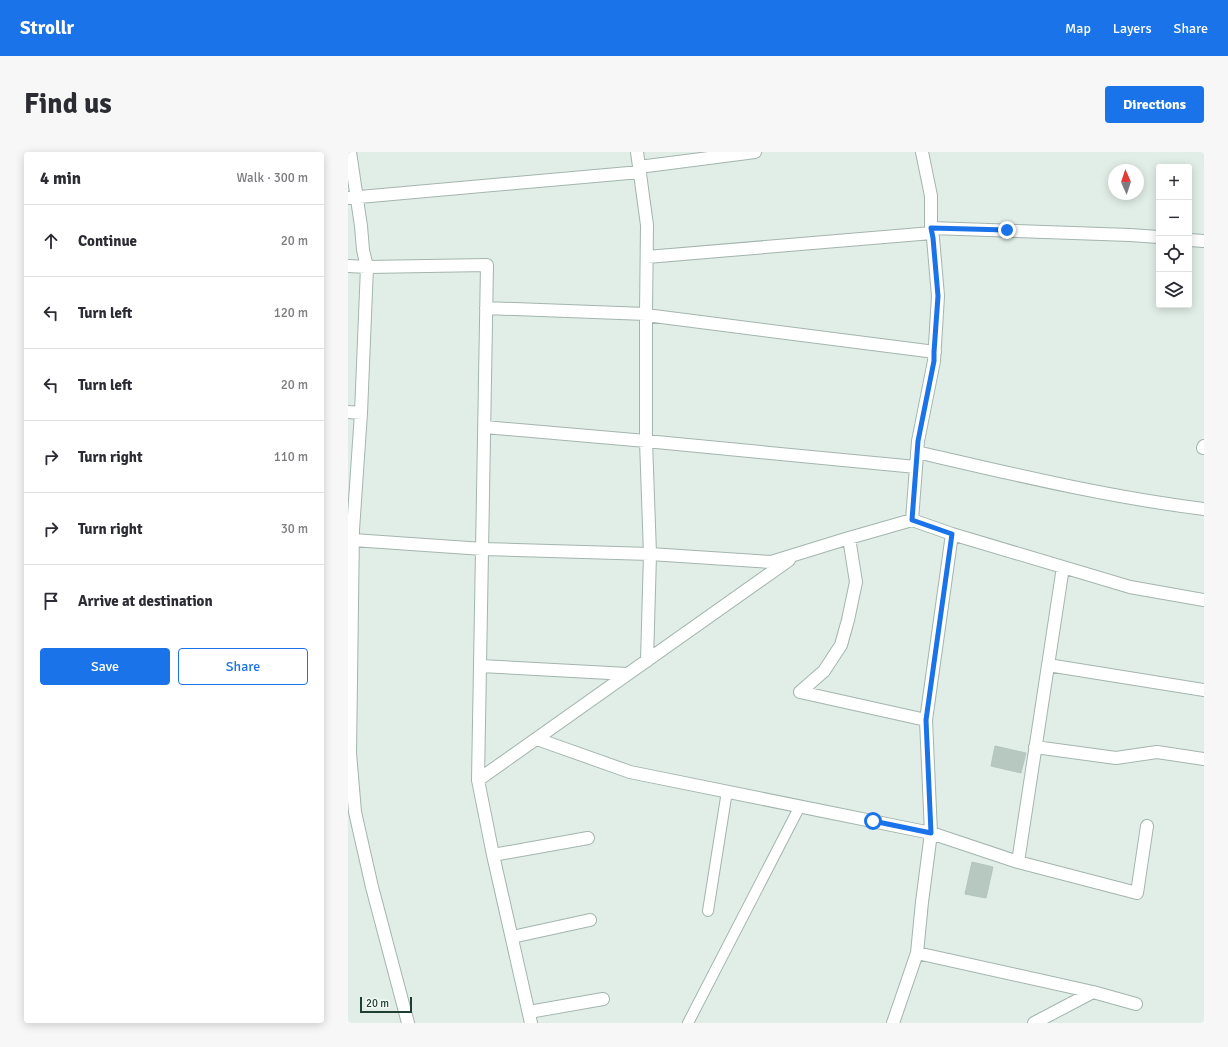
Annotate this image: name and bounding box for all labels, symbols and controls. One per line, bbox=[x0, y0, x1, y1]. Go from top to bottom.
text: Strollr bbox=[20, 16, 74, 40]
text: Map bbox=[1065, 20, 1091, 37]
text: Layers bbox=[1113, 20, 1152, 37]
text: Share bbox=[1174, 20, 1208, 37]
button: Directions bbox=[1105, 86, 1204, 123]
text: Find us bbox=[24, 87, 112, 121]
north arrow bbox=[1108, 164, 1144, 200]
map controls bbox=[1156, 164, 1192, 308]
button: + bbox=[1156, 164, 1192, 200]
text: 4 min bbox=[40, 168, 81, 189]
text: Walk · 300 m bbox=[237, 170, 308, 186]
button: − bbox=[1156, 200, 1192, 236]
route end bbox=[998, 221, 1016, 239]
icon: ahead bbox=[40, 230, 62, 252]
text: Continue bbox=[78, 232, 137, 250]
text: 20 m bbox=[281, 233, 308, 249]
button: locate bbox=[1156, 236, 1192, 272]
button: layers bbox=[1156, 272, 1192, 308]
icon: left bbox=[40, 302, 62, 324]
text: Turn left bbox=[78, 304, 132, 322]
text: 120 m bbox=[274, 305, 308, 321]
icon: left bbox=[40, 374, 62, 396]
text: Turn left bbox=[78, 376, 132, 394]
text: 20 m bbox=[281, 377, 308, 393]
icon: right bbox=[40, 446, 62, 468]
text: Turn right bbox=[78, 448, 143, 466]
text: 110 m bbox=[274, 449, 308, 465]
icon: right bbox=[40, 518, 62, 540]
text: Turn right bbox=[78, 520, 143, 538]
text: 30 m bbox=[281, 521, 308, 537]
icon: arrive bbox=[40, 590, 62, 612]
text: Arrive at destination bbox=[78, 592, 213, 610]
button: Save bbox=[40, 648, 170, 685]
button: Share bbox=[178, 648, 308, 685]
route start bbox=[864, 812, 882, 830]
scale bar bbox=[360, 995, 412, 1014]
text: 20 m bbox=[366, 997, 389, 1010]

